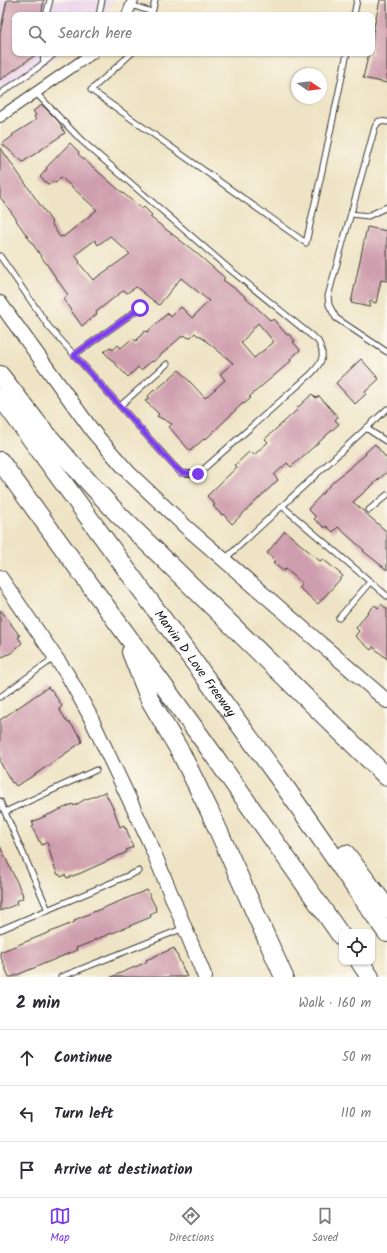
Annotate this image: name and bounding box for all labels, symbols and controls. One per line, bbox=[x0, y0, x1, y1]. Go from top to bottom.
search box bbox=[12, 12, 375, 56]
text: Search here bbox=[58, 22, 132, 46]
icon: search bbox=[26, 23, 48, 45]
north arrow bbox=[291, 68, 327, 104]
route start bbox=[131, 299, 149, 317]
route end bbox=[189, 465, 207, 483]
street label: Marvin D Love Freeway bbox=[149, 605, 242, 722]
map controls bbox=[339, 929, 375, 965]
button: locate bbox=[339, 929, 375, 965]
text: 2 min bbox=[16, 990, 60, 1017]
text: Walk · 160 m bbox=[299, 993, 371, 1014]
text: Continue bbox=[54, 1046, 112, 1070]
icon: ahead bbox=[16, 1047, 38, 1069]
text: 50 m bbox=[342, 1047, 371, 1068]
text: Turn left bbox=[54, 1102, 114, 1126]
icon: left bbox=[16, 1103, 38, 1125]
text: 110 m bbox=[341, 1103, 371, 1124]
text: Arrive at destination bbox=[54, 1158, 193, 1182]
icon: arrive bbox=[16, 1159, 38, 1181]
tab: Map bbox=[49, 1205, 71, 1247]
tab: Directions bbox=[169, 1205, 214, 1247]
tab: Saved bbox=[312, 1205, 338, 1247]

